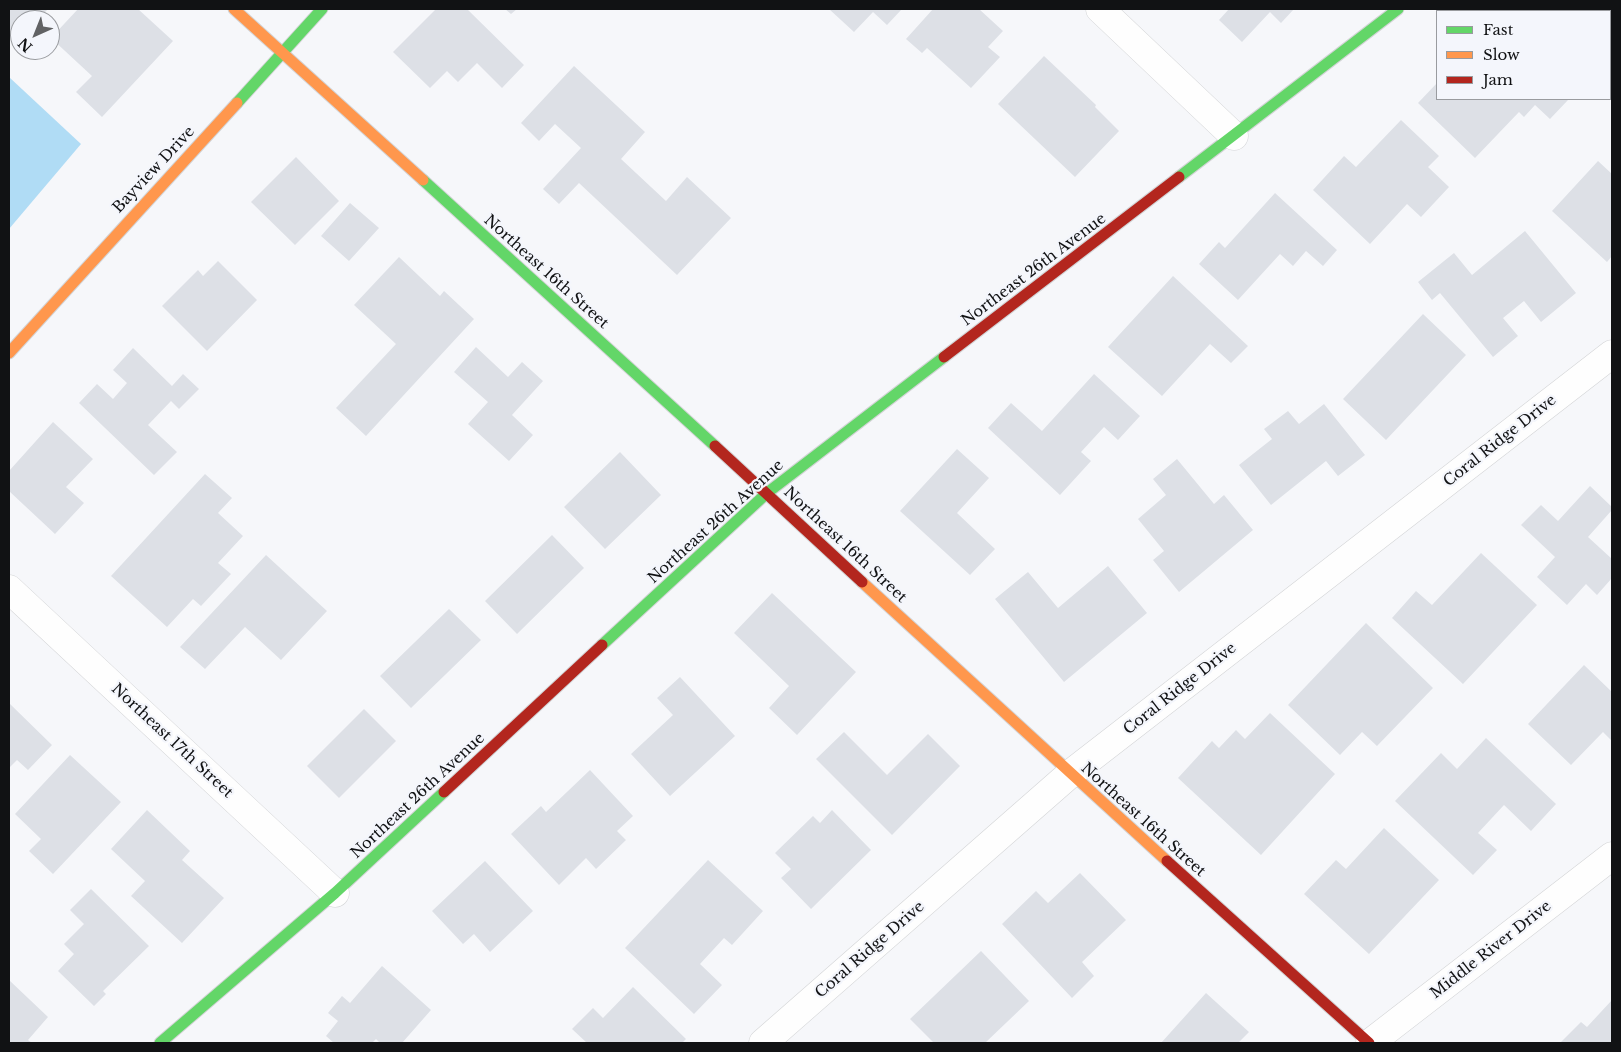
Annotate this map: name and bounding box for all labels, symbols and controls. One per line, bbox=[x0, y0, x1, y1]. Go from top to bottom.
north arrow bbox=[10, 10, 60, 60]
legend bbox=[1436, 10, 1611, 100]
text: Fast bbox=[1483, 20, 1513, 39]
text: N bbox=[14, 34, 36, 56]
text: Slow bbox=[1483, 45, 1520, 64]
text: Jam bbox=[1483, 70, 1513, 89]
street label: Bayview Drive bbox=[109, 123, 199, 217]
street label: Northeast 26th Avenue bbox=[958, 210, 1110, 330]
street label: Northeast 16th Street bbox=[480, 211, 612, 333]
street label: Coral Ridge Drive bbox=[1440, 391, 1560, 491]
street label: Northeast 26th Avenue bbox=[645, 456, 787, 588]
street label: Northeast 16th Street bbox=[780, 483, 910, 607]
street label: Coral Ridge Drive bbox=[1120, 639, 1240, 739]
street label: Northeast 17th Street bbox=[108, 680, 236, 802]
street label: Northeast 26th Avenue bbox=[347, 729, 489, 863]
street label: Northeast 16th Street bbox=[1077, 759, 1209, 881]
street label: Middle River Drive bbox=[1427, 897, 1555, 1003]
street label: Coral Ridge Drive bbox=[812, 898, 928, 1002]

